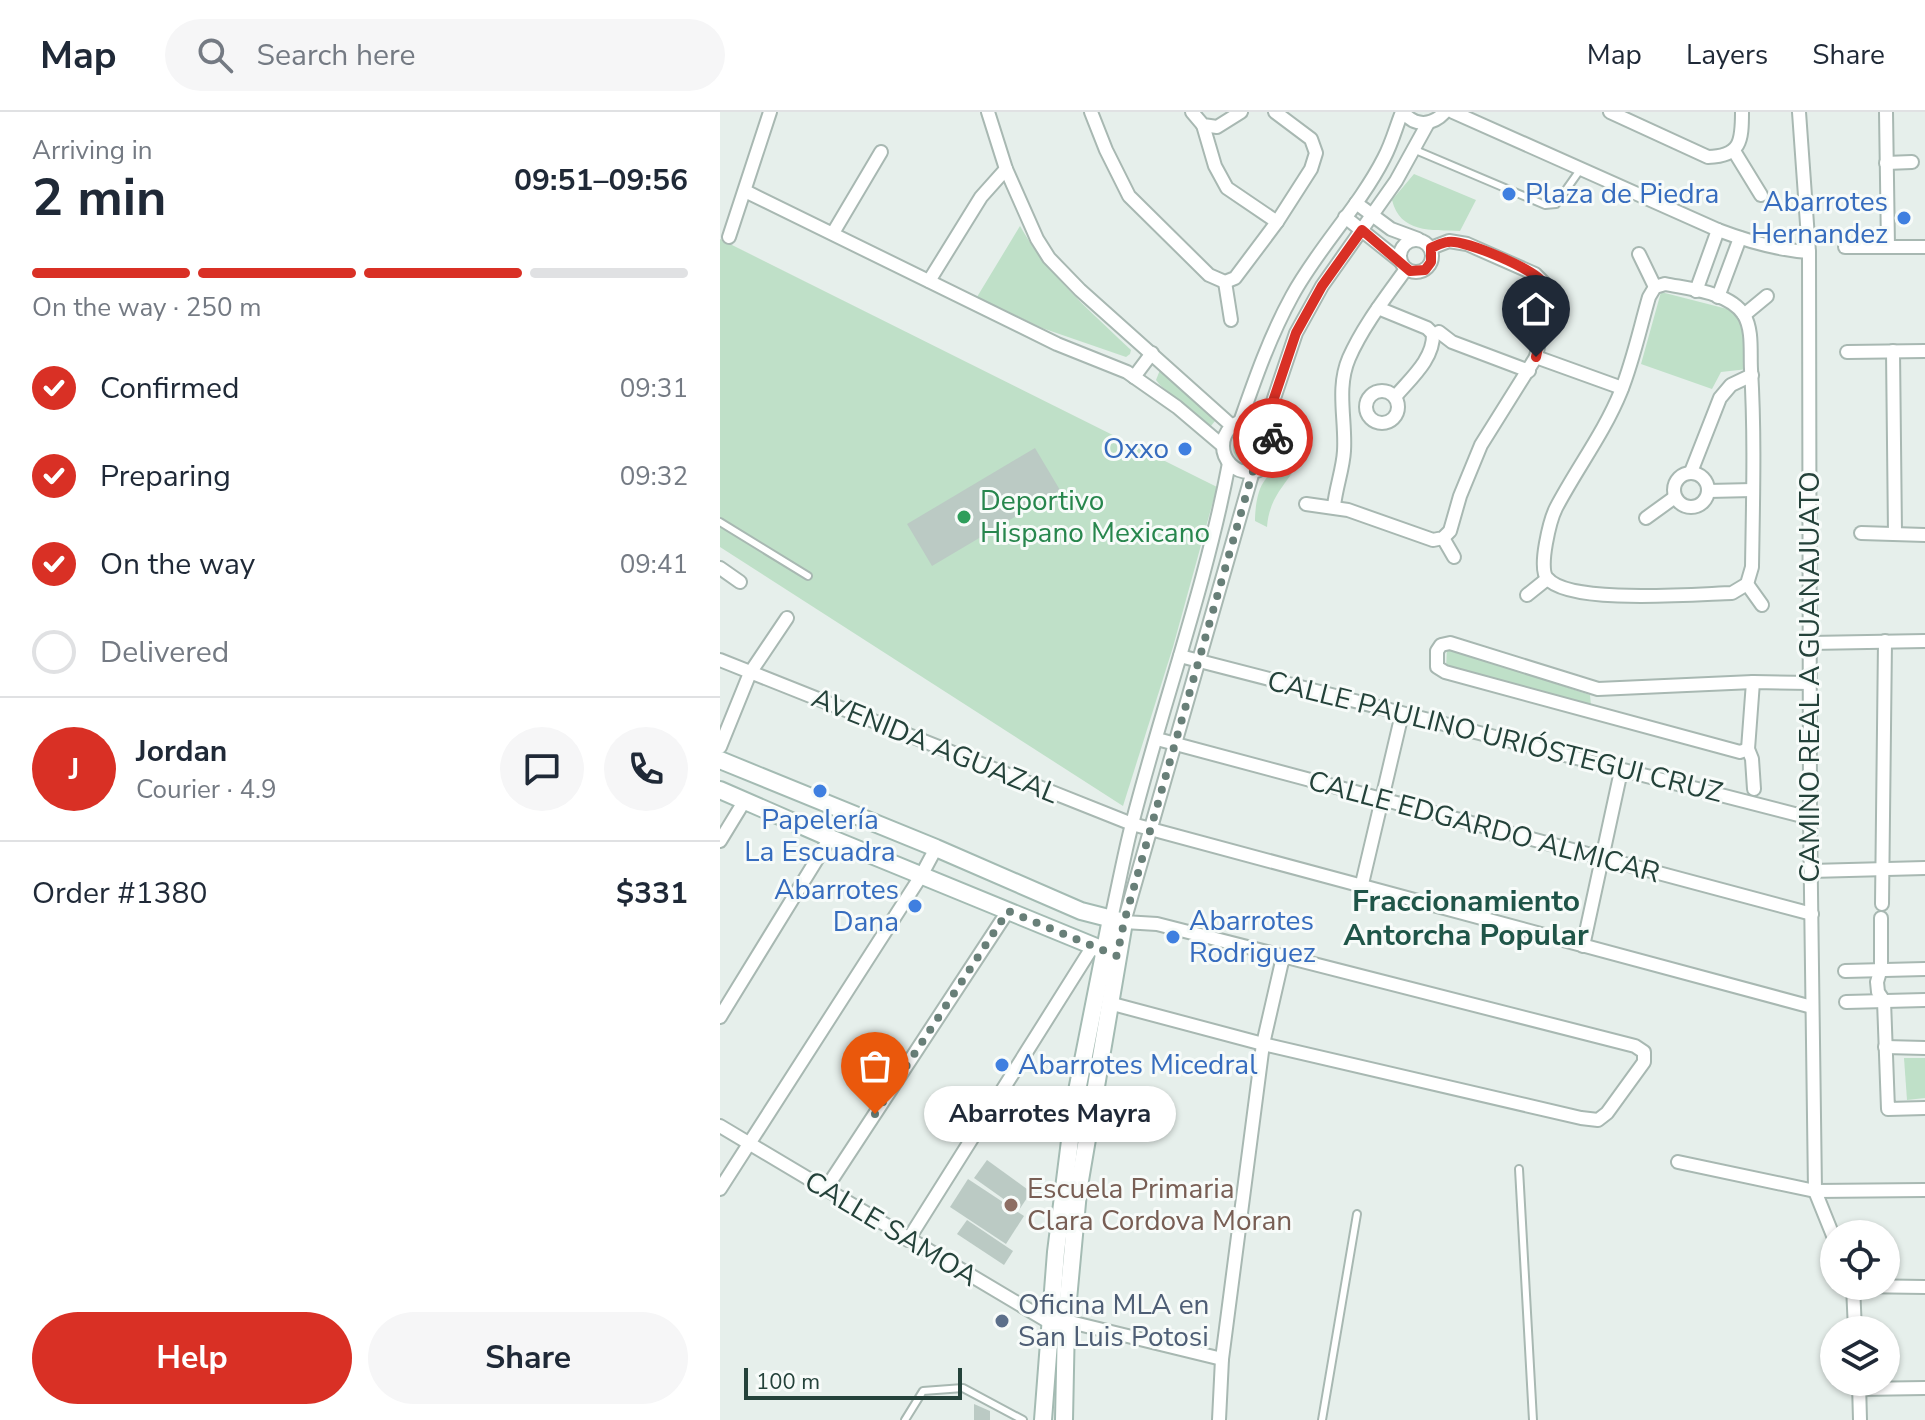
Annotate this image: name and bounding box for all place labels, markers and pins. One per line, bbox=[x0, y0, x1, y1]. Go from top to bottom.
place label: Plaza de Piedra bbox=[1525, 175, 1719, 213]
place label: Abarrotes Hernandez bbox=[1751, 183, 1888, 253]
marker: Plaza de Piedra bbox=[1500, 185, 1518, 203]
marker: Abarrotes Hernandez bbox=[1895, 209, 1913, 227]
pin bbox=[1502, 275, 1570, 357]
place label: Oxxo bbox=[1103, 430, 1169, 468]
marker: Oxxo bbox=[1176, 440, 1194, 458]
place label: Deportivo Hispano Mexicano bbox=[980, 482, 1210, 552]
marker: Deportivo Hispano Mexicano bbox=[955, 508, 973, 526]
marker: Papelería La Escuadra bbox=[811, 782, 829, 800]
place label: Papelería La Escuadra bbox=[744, 801, 896, 871]
place label: Abarrotes Dana bbox=[774, 871, 899, 941]
marker: Abarrotes Dana bbox=[906, 897, 924, 915]
place label: Abarrotes Rodriguez bbox=[1189, 902, 1316, 972]
marker: Abarrotes Rodriguez bbox=[1164, 928, 1182, 946]
pin bbox=[841, 1032, 909, 1114]
place label: Abarrotes Micedral bbox=[1018, 1046, 1258, 1084]
marker: Abarrotes Micedral bbox=[993, 1056, 1011, 1074]
callout: Abarrotes Mayra bbox=[923, 1086, 1175, 1142]
place label: Escuela Primaria Clara Cordova Moran bbox=[1027, 1170, 1292, 1240]
marker: Escuela Primaria Clara Cordova Moran bbox=[1002, 1196, 1020, 1214]
place label: Oficina MLA en San Luis Potosi bbox=[1018, 1286, 1210, 1356]
marker: Oficina MLA en San Luis Potosi bbox=[993, 1312, 1011, 1330]

